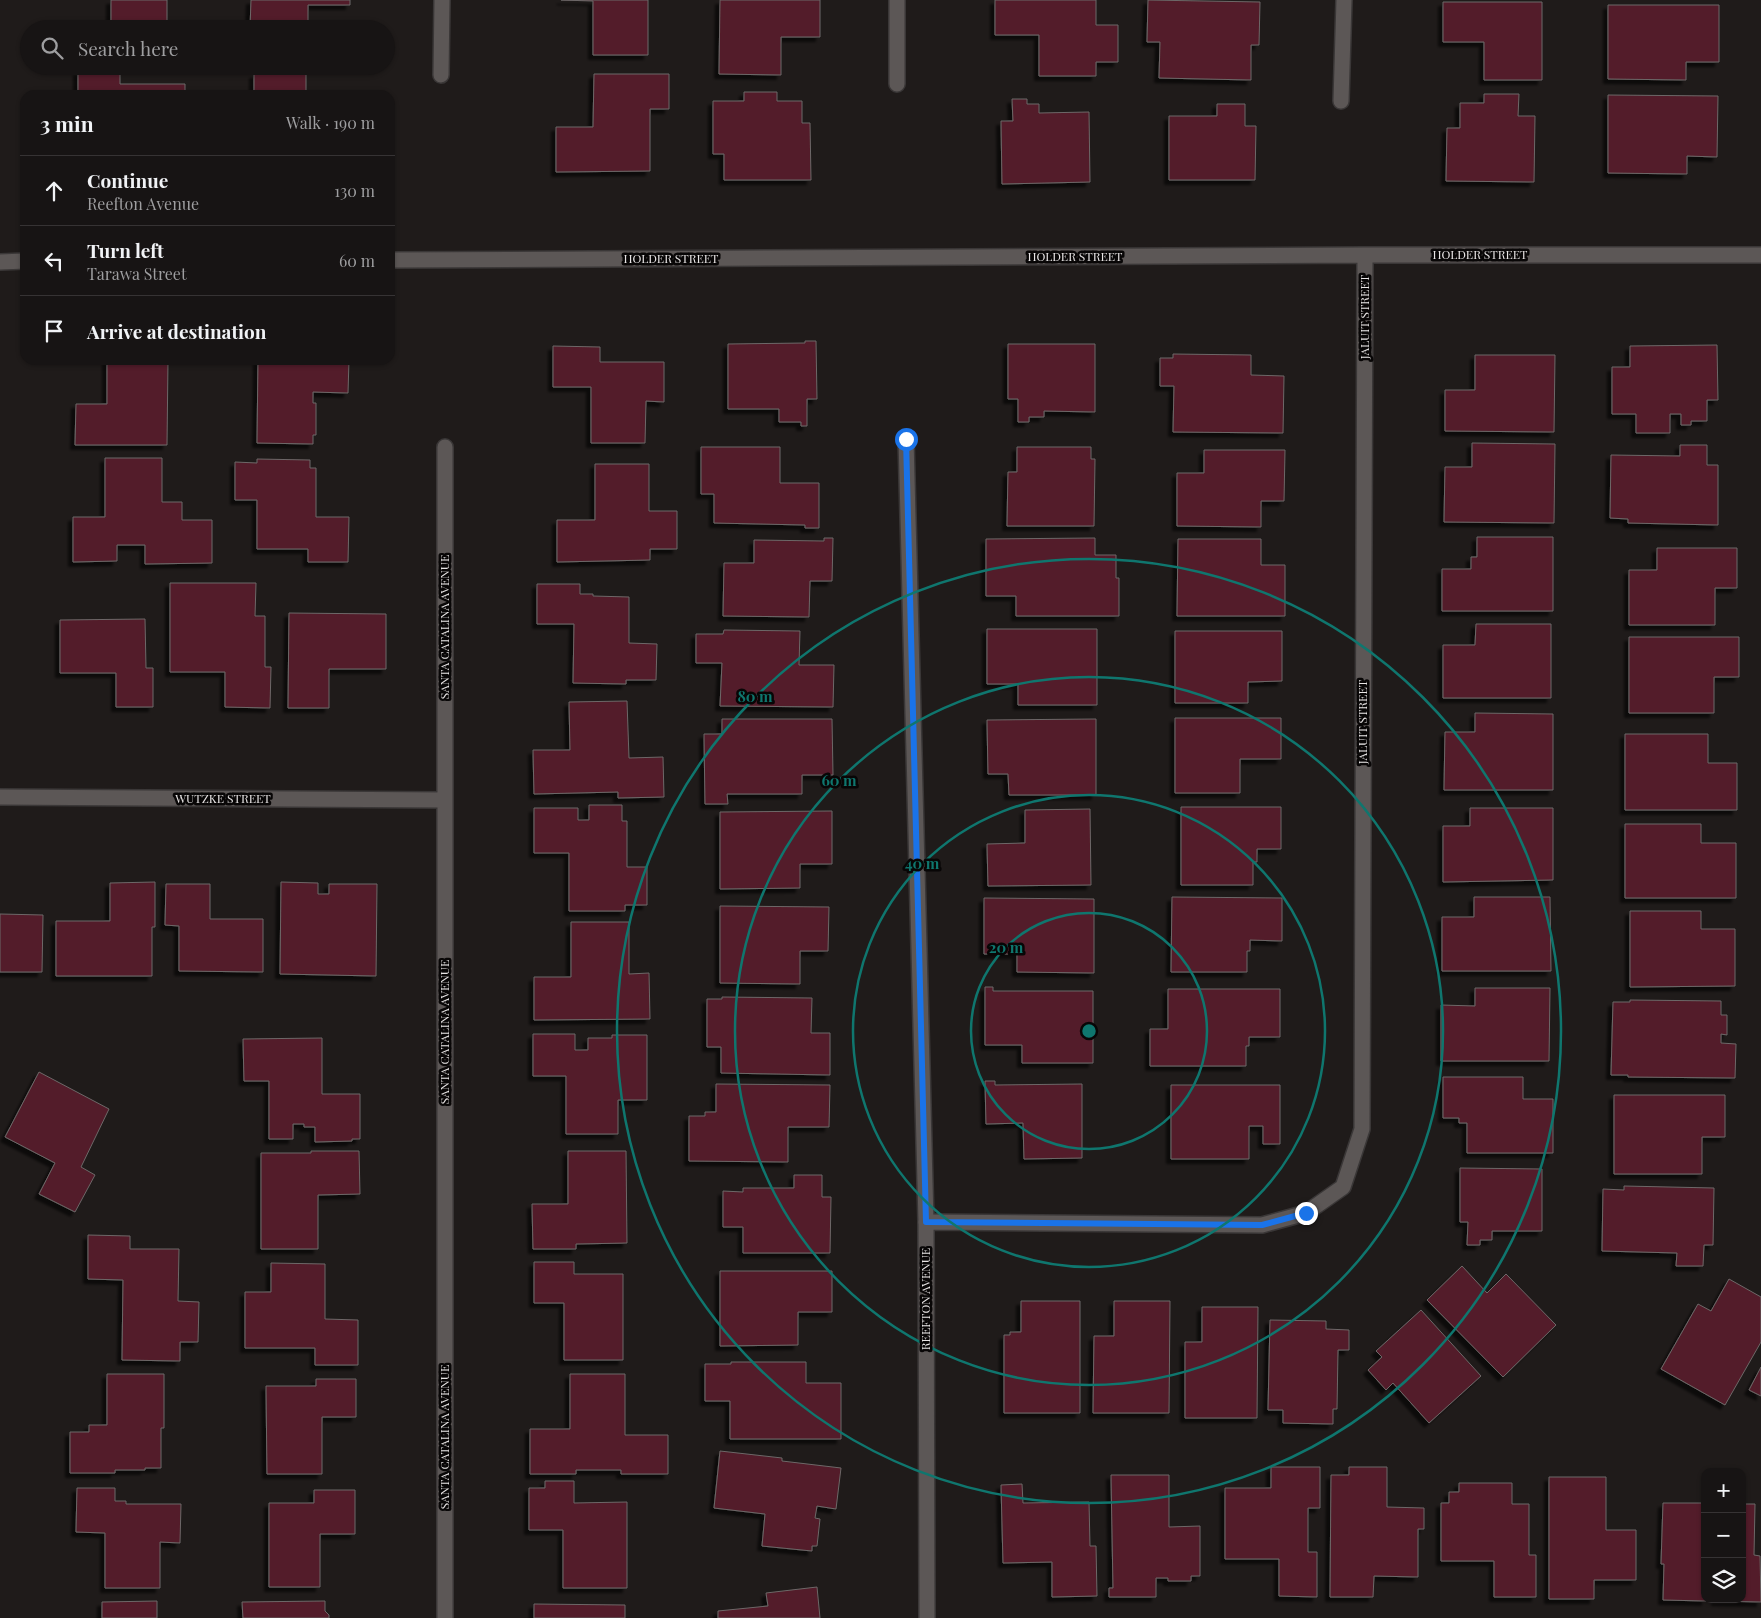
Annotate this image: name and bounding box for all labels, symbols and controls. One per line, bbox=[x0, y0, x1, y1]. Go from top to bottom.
search box bbox=[20, 20, 395, 75]
icon: search bbox=[38, 34, 66, 62]
text: Search here bbox=[78, 35, 178, 61]
text: 3 min bbox=[40, 109, 94, 137]
text: Walk · 190 m bbox=[286, 112, 375, 133]
text: Continue bbox=[87, 167, 168, 193]
icon: ahead bbox=[40, 177, 68, 205]
text: 130 m bbox=[334, 180, 375, 201]
text: Reefton Avenue bbox=[87, 193, 199, 214]
text: Turn left bbox=[87, 237, 164, 263]
street label: HOLDER STREET bbox=[1432, 246, 1528, 262]
icon: left bbox=[40, 247, 68, 275]
street label: HOLDER STREET bbox=[1027, 248, 1123, 264]
text: 60 m bbox=[339, 250, 375, 271]
street label: HOLDER STREET bbox=[623, 250, 719, 266]
text: Tarawa Street bbox=[87, 263, 187, 284]
street label: JALUIT STREET bbox=[1356, 274, 1372, 360]
icon: arrive bbox=[40, 317, 68, 345]
text: Arrive at destination bbox=[87, 318, 267, 344]
route start bbox=[895, 428, 918, 451]
street label: SANTA CATALINA AVENUE bbox=[436, 555, 452, 699]
street label: JALUIT STREET bbox=[1354, 679, 1370, 765]
text: 80 m bbox=[737, 686, 773, 706]
text: 60 m bbox=[821, 770, 857, 790]
street label: WUTZKE STREET bbox=[174, 790, 271, 806]
text: 40 m bbox=[905, 853, 940, 873]
text: 20 m bbox=[989, 937, 1024, 957]
street label: SANTA CATALINA AVENUE bbox=[436, 960, 452, 1104]
centre of rings bbox=[1080, 1022, 1098, 1040]
route end bbox=[1295, 1202, 1318, 1225]
street label: REEFTON AVENUE bbox=[917, 1248, 933, 1350]
street label: SANTA CATALINA AVENUE bbox=[436, 1365, 452, 1509]
map controls bbox=[1701, 1468, 1746, 1603]
button: + bbox=[1701, 1468, 1746, 1513]
button: − bbox=[1701, 1513, 1746, 1558]
button: layers bbox=[1701, 1558, 1746, 1603]

